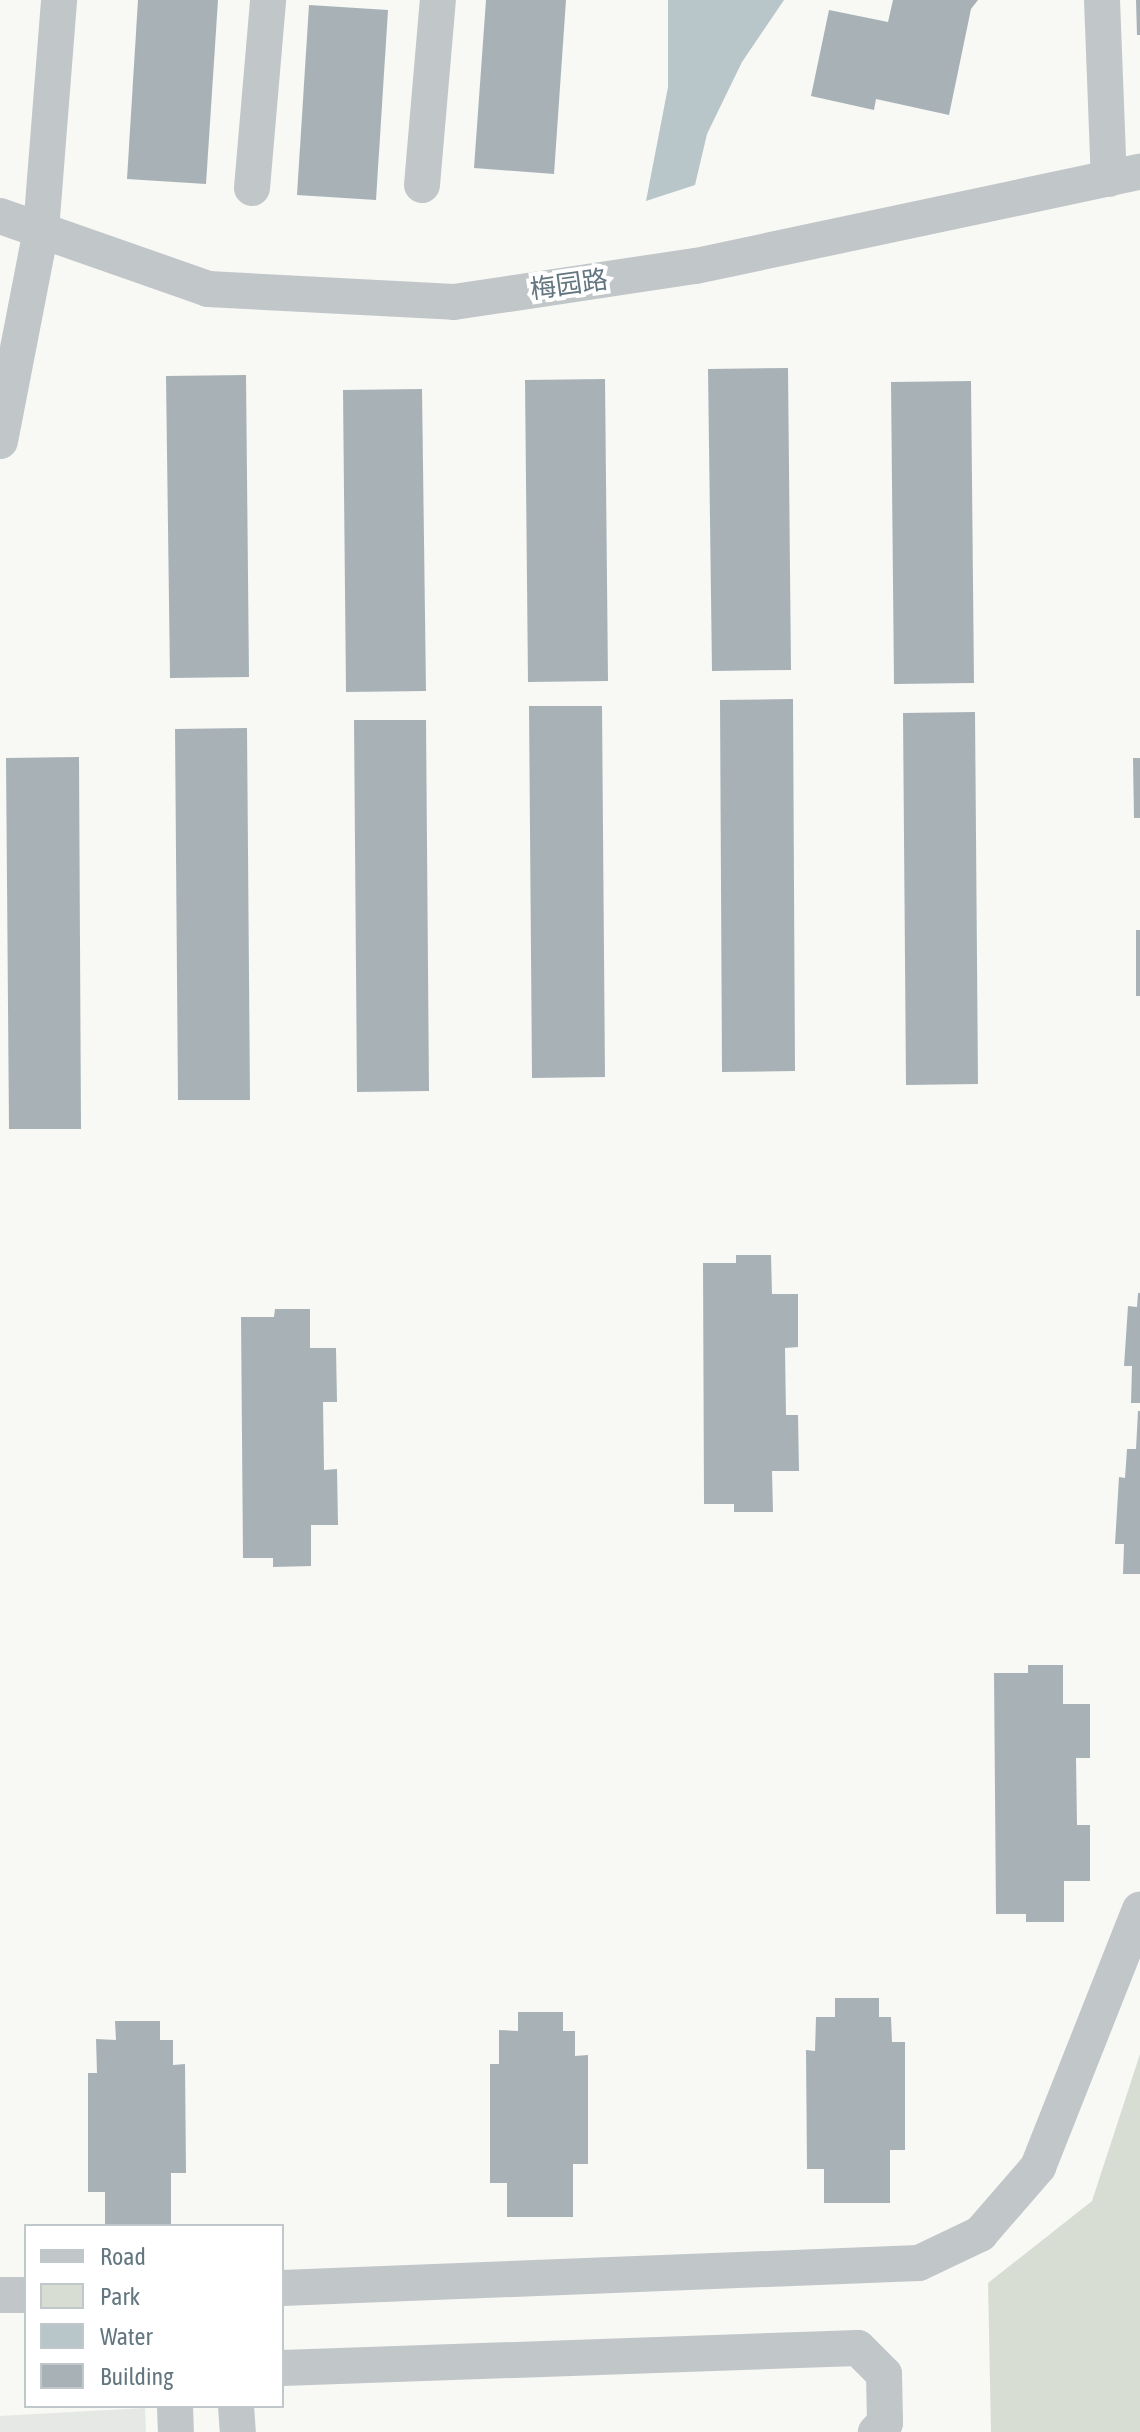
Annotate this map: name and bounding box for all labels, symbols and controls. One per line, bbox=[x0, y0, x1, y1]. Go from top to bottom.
street label: 梅园路 bbox=[528, 264, 610, 306]
legend bbox=[24, 2224, 284, 2408]
text: Road bbox=[100, 2243, 146, 2270]
text: Park bbox=[100, 2283, 140, 2310]
text: Water bbox=[100, 2323, 153, 2350]
text: Building bbox=[100, 2363, 173, 2390]

